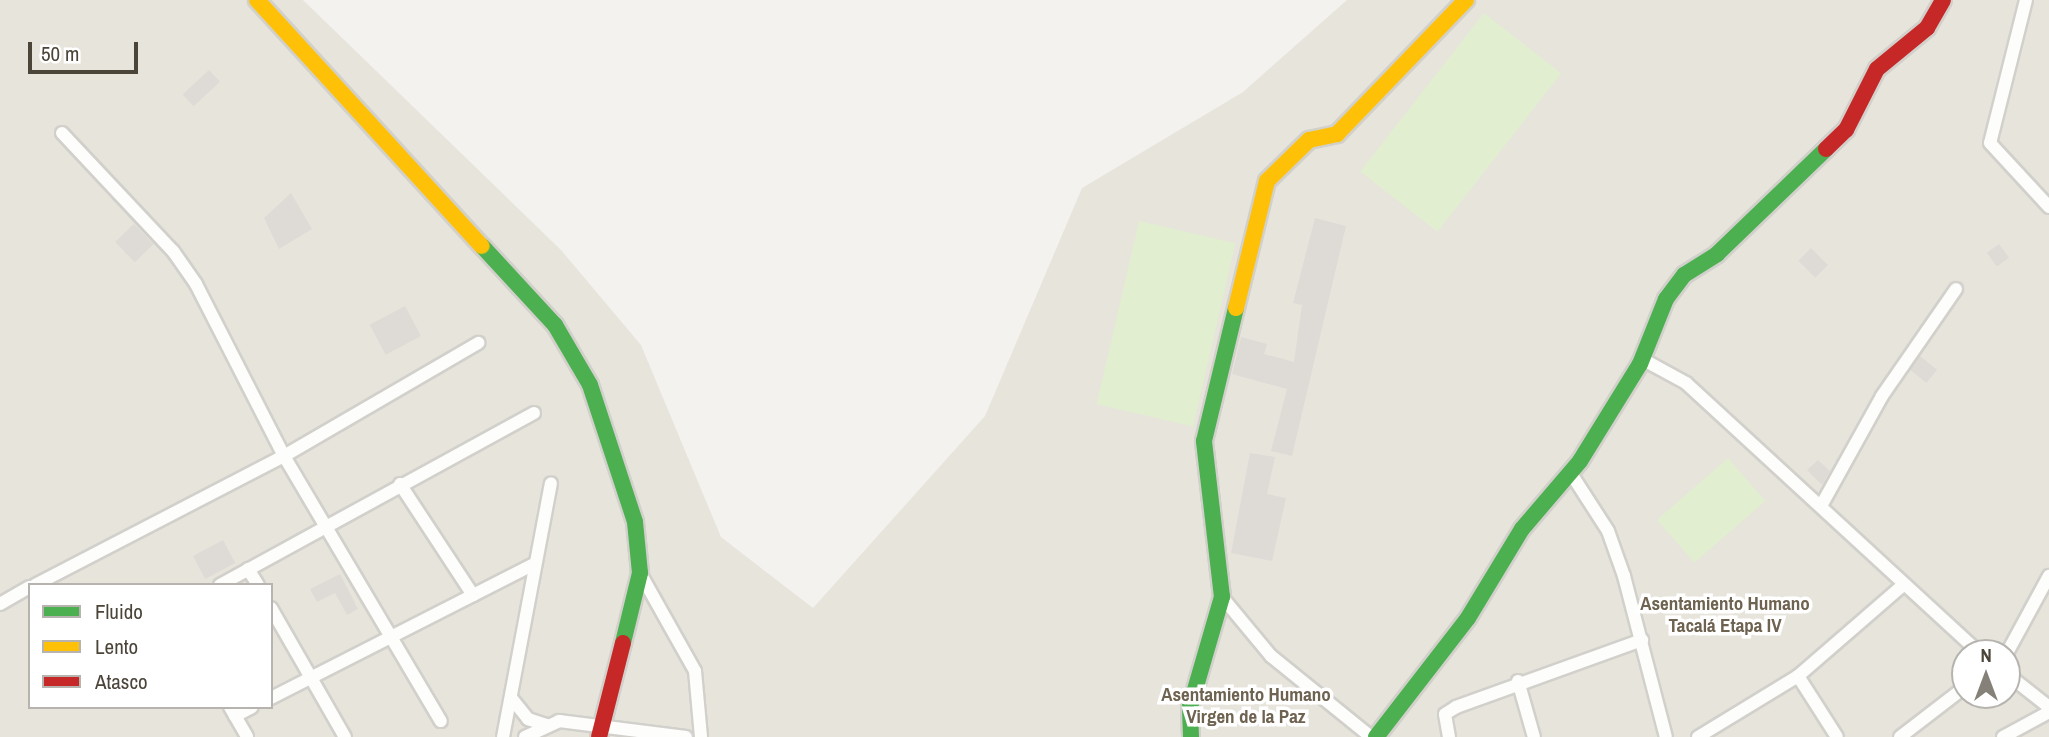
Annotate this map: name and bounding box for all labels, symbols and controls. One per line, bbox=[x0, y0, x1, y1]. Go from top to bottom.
scale bar bbox=[32, 28, 142, 72]
text: 50 m bbox=[41, 39, 79, 68]
legend bbox=[28, 583, 273, 709]
district label: Asentamiento Humano Tacalá Etapa IV bbox=[1640, 593, 1810, 637]
text: Fluido bbox=[95, 597, 143, 626]
text: Lento bbox=[95, 632, 138, 661]
north arrow bbox=[1951, 639, 2021, 709]
text: N bbox=[1980, 642, 1992, 668]
text: Atasco bbox=[95, 667, 148, 696]
district label: Asentamiento Humano Virgen de la Paz bbox=[1161, 684, 1331, 728]

